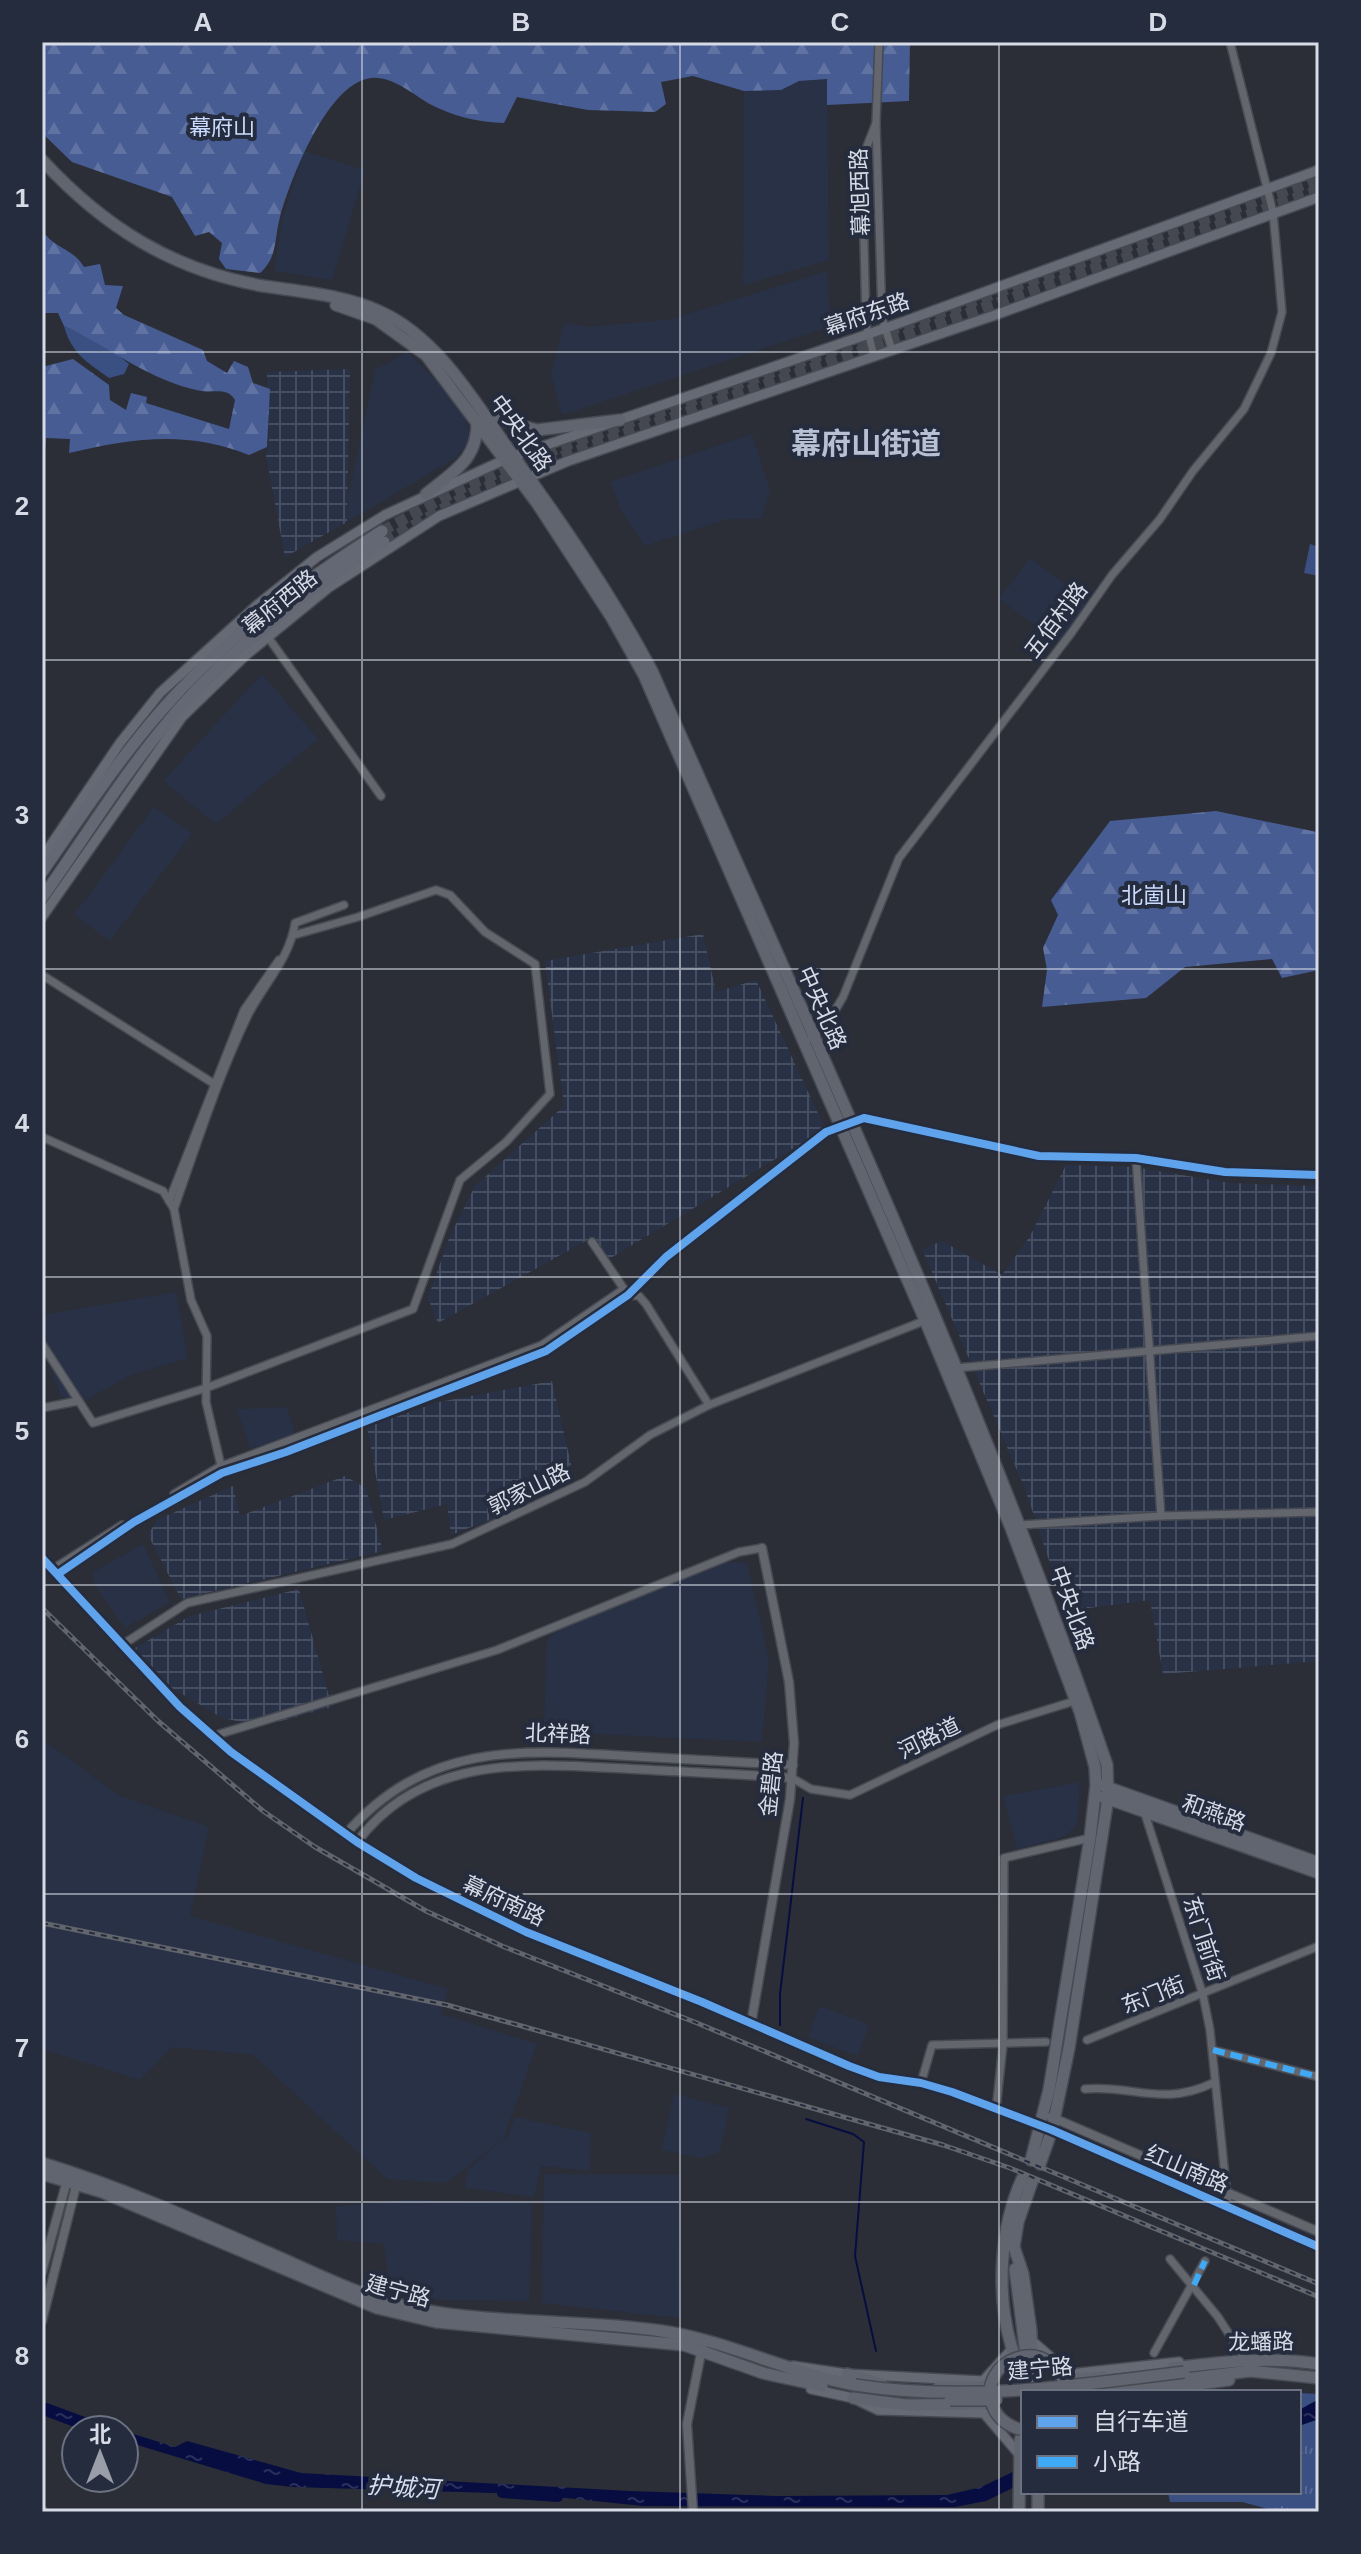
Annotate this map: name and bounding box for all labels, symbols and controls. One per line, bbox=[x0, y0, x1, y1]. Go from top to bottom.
text: A bbox=[194, 7, 213, 37]
text: B bbox=[512, 7, 530, 37]
text: C bbox=[831, 7, 850, 37]
text: D bbox=[1149, 7, 1167, 37]
park label: 幕府山 bbox=[189, 115, 255, 140]
street label: 幕旭西路 bbox=[846, 148, 874, 236]
text: 1 bbox=[15, 183, 29, 213]
street label: 幕府东路 bbox=[821, 288, 913, 340]
street label: 中央北路 bbox=[485, 390, 557, 476]
district label: 幕府山街道 bbox=[791, 427, 941, 460]
text: 2 bbox=[15, 491, 29, 521]
street label: 幕府西路 bbox=[238, 565, 322, 639]
street label: 五佰村路 bbox=[1020, 577, 1092, 663]
text: 3 bbox=[15, 800, 29, 830]
park label: 北崮山 bbox=[1121, 883, 1187, 908]
street label: 中央北路 bbox=[793, 963, 851, 1053]
text: 4 bbox=[15, 1108, 30, 1138]
text: 5 bbox=[15, 1416, 29, 1446]
street label: 郭家山路 bbox=[484, 1458, 574, 1520]
street label: 中央北路 bbox=[1045, 1562, 1099, 1654]
street label: 河路道 bbox=[894, 1712, 964, 1764]
street label: 北祥路 bbox=[525, 1720, 591, 1748]
text: 6 bbox=[15, 1724, 29, 1754]
street label: 金碧路 bbox=[755, 1750, 787, 1818]
street label: 和燕路 bbox=[1179, 1790, 1249, 1836]
street label: 幕府南路 bbox=[459, 1871, 549, 1931]
street label: 东门前街 bbox=[1179, 1893, 1229, 1985]
street label: 东门街 bbox=[1118, 1972, 1188, 2018]
text: 7 bbox=[15, 2033, 29, 2063]
street label: 红山南路 bbox=[1142, 2140, 1232, 2198]
street label: 建宁路 bbox=[363, 2270, 433, 2312]
street label: 龙蟠路 bbox=[1228, 2329, 1294, 2355]
text: 8 bbox=[15, 2341, 29, 2371]
street label: 建宁路 bbox=[1006, 2354, 1074, 2384]
legend bbox=[1021, 2390, 1301, 2494]
text: 自行车道 bbox=[1093, 2408, 1189, 2435]
north arrow bbox=[60, 2414, 140, 2494]
text: 北 bbox=[89, 2422, 111, 2447]
text: 小路 bbox=[1093, 2448, 1141, 2475]
water label: 护城河 bbox=[366, 2471, 444, 2503]

